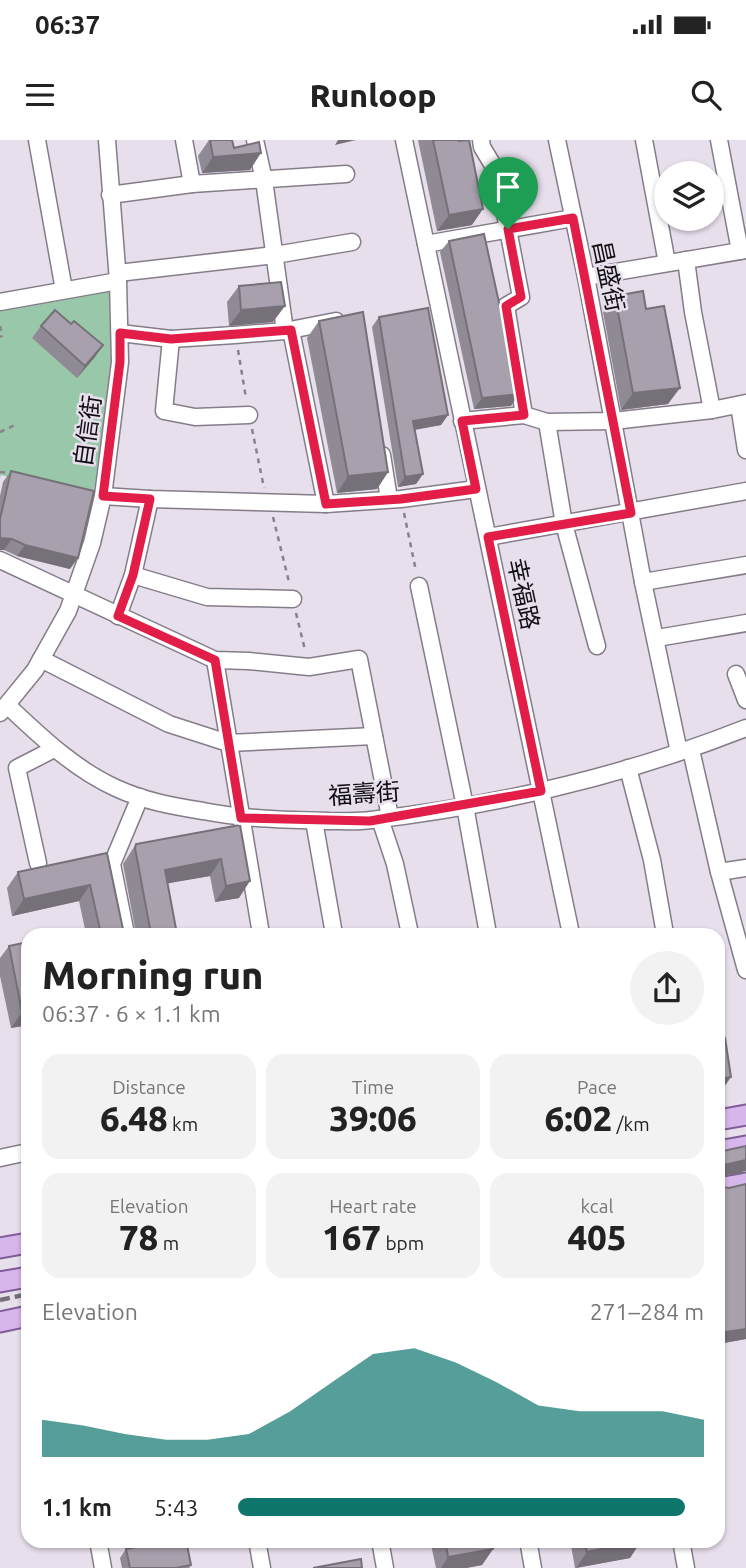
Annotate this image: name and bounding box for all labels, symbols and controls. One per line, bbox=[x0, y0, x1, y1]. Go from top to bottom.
text: 06:37 bbox=[35, 10, 100, 39]
icon: menu bbox=[21, 76, 59, 114]
icon: search bbox=[687, 76, 725, 114]
text: Runloop bbox=[309, 77, 437, 113]
pin bbox=[478, 157, 538, 229]
map controls bbox=[654, 161, 724, 231]
button: layers bbox=[654, 161, 724, 231]
icon: arrive bbox=[489, 168, 527, 206]
street label: 昌盛街 bbox=[588, 238, 629, 314]
street label: 自信街 bbox=[69, 393, 106, 468]
street label: 幸福路 bbox=[503, 556, 544, 632]
street label: 福壽街 bbox=[327, 778, 401, 809]
button: share bbox=[630, 951, 704, 1025]
text: Morning run bbox=[42, 954, 263, 996]
text: 06:37 · 6 × 1.1 km bbox=[42, 1001, 221, 1026]
text: Distance bbox=[112, 1076, 186, 1098]
text: Time bbox=[352, 1076, 394, 1098]
text: Pace bbox=[577, 1076, 617, 1098]
text: 6.48 bbox=[100, 1098, 168, 1138]
text: 39:06 bbox=[329, 1098, 417, 1138]
text: 6:02 bbox=[544, 1098, 612, 1138]
text: km bbox=[168, 1113, 198, 1135]
text: /km bbox=[612, 1113, 650, 1135]
text: Elevation bbox=[109, 1195, 189, 1217]
text: Heart rate bbox=[329, 1195, 417, 1217]
text: kcal bbox=[581, 1195, 613, 1217]
text: 78 bbox=[119, 1217, 158, 1257]
text: 167 bbox=[322, 1217, 381, 1257]
text: 405 bbox=[567, 1217, 627, 1257]
text: m bbox=[158, 1232, 179, 1254]
text: bpm bbox=[381, 1232, 424, 1254]
text: Elevation bbox=[42, 1299, 138, 1324]
text: 271–284 m bbox=[590, 1299, 704, 1324]
text: 1.1 km bbox=[42, 1495, 112, 1520]
text: 5:43 bbox=[154, 1495, 199, 1520]

